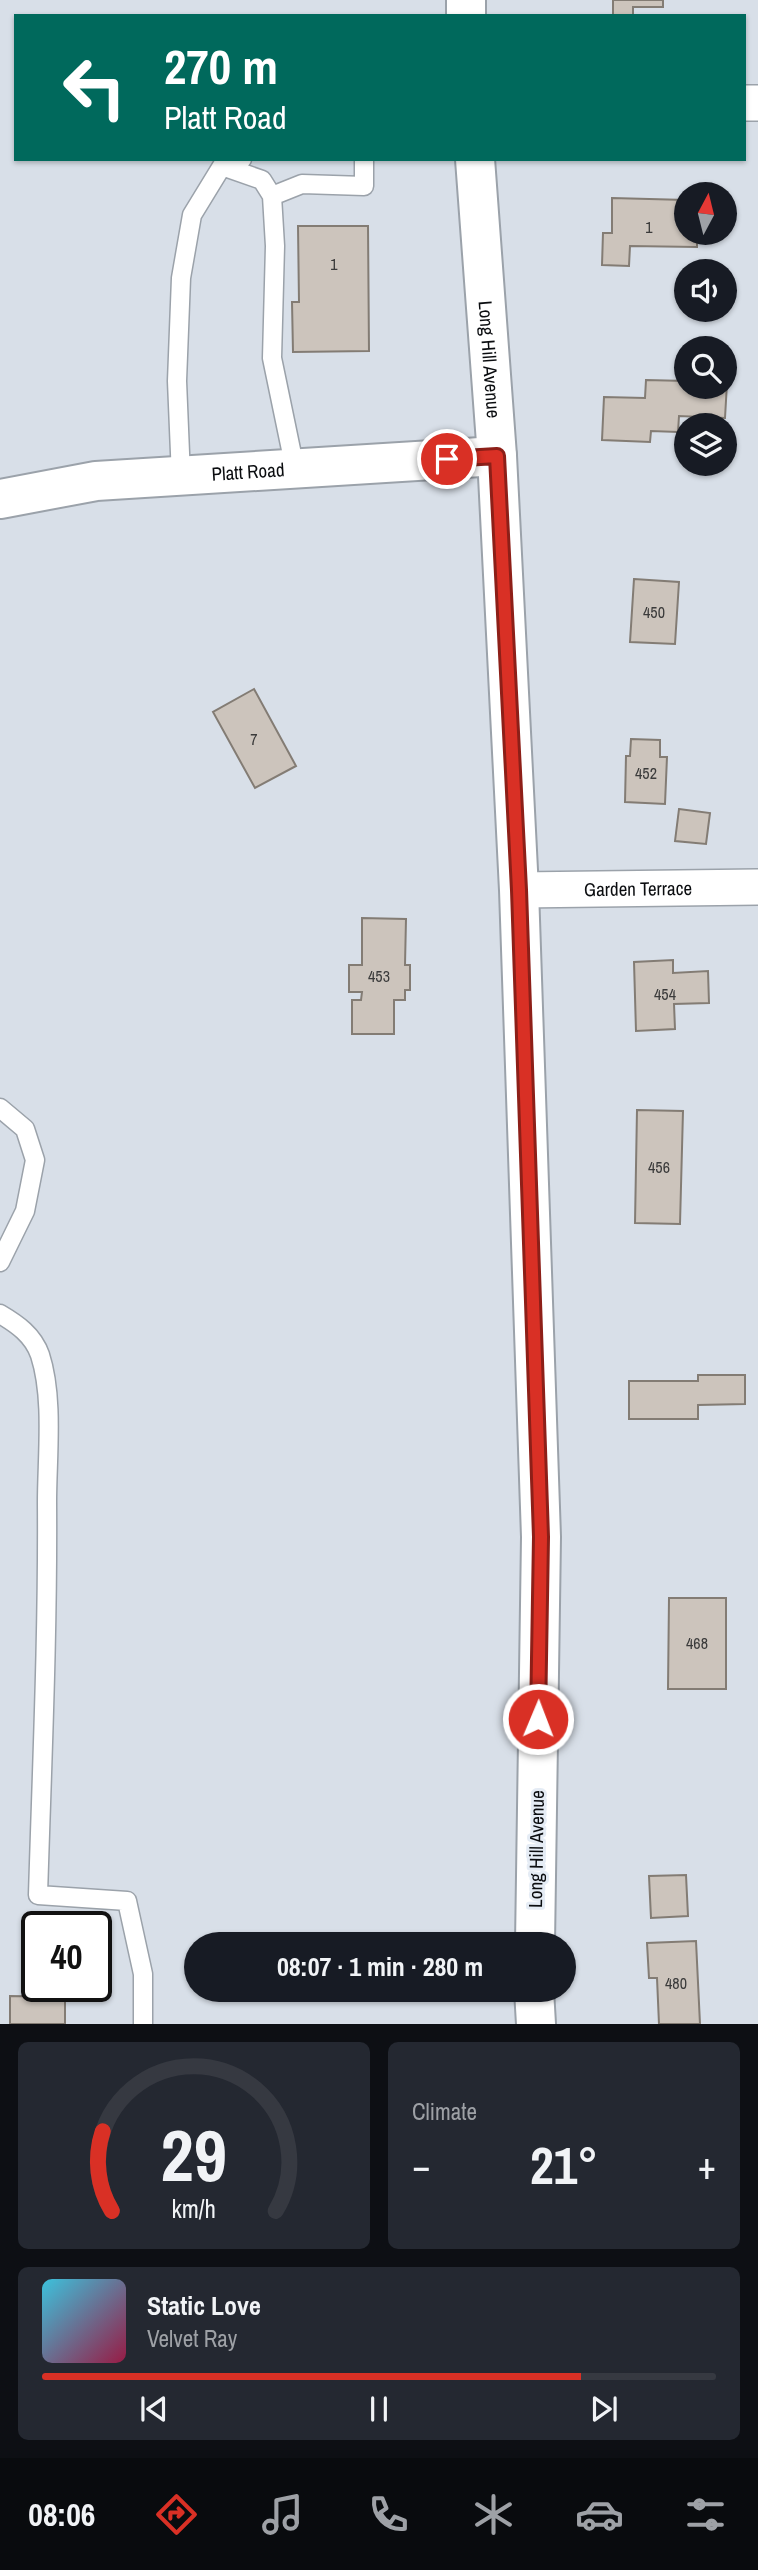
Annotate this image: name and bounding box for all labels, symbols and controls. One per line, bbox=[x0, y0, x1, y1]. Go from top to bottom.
text: 270 m bbox=[164, 33, 278, 99]
icon: left bbox=[49, 42, 140, 133]
text: Platt Road bbox=[164, 96, 287, 139]
north arrow bbox=[674, 182, 737, 245]
map controls bbox=[674, 182, 737, 476]
house number: 1 bbox=[645, 216, 653, 238]
house number: 1 bbox=[330, 253, 338, 275]
button: sound bbox=[674, 259, 737, 322]
street label: Long Hill Avenue bbox=[473, 300, 507, 419]
button: search bbox=[674, 336, 737, 399]
button: layers bbox=[674, 413, 737, 476]
pin bbox=[417, 429, 477, 489]
icon: arrive bbox=[428, 440, 466, 478]
street label: Platt Road bbox=[211, 456, 285, 487]
house number: 450 bbox=[643, 601, 665, 623]
house number: 7 bbox=[250, 728, 258, 750]
house number: 452 bbox=[635, 762, 657, 784]
street label: Garden Terrace bbox=[584, 875, 692, 902]
house number: 453 bbox=[368, 965, 390, 987]
house number: 454 bbox=[654, 983, 676, 1005]
house number: 456 bbox=[648, 1156, 670, 1178]
house number: 468 bbox=[686, 1632, 708, 1654]
position arrow bbox=[501, 1682, 575, 1756]
street label: Long Hill Avenue bbox=[522, 1790, 550, 1908]
speed limit sign: 40 bbox=[21, 1911, 112, 2002]
text: 08:07 · 1 min · 280 m bbox=[277, 1949, 483, 1984]
house number: 480 bbox=[665, 1972, 687, 1994]
text: Climate bbox=[412, 2096, 477, 2127]
text: 29 bbox=[161, 2107, 227, 2205]
text: 21° bbox=[530, 2130, 598, 2200]
text: − bbox=[412, 2140, 430, 2191]
text: + bbox=[698, 2140, 716, 2191]
text: km/h bbox=[172, 2192, 216, 2226]
text: Static Love bbox=[147, 2288, 261, 2323]
text: Velvet Ray bbox=[147, 2323, 237, 2354]
icon: previous bbox=[135, 2390, 173, 2428]
icon: pause bbox=[360, 2390, 398, 2428]
icon: next bbox=[585, 2390, 623, 2428]
icon: directions bbox=[152, 2490, 201, 2539]
icon: music bbox=[258, 2490, 307, 2539]
icon: phone bbox=[364, 2490, 413, 2539]
icon: climate bbox=[469, 2490, 518, 2539]
icon: car bbox=[575, 2490, 624, 2539]
icon: filters bbox=[681, 2490, 730, 2539]
text: 08:06 bbox=[28, 2493, 95, 2536]

